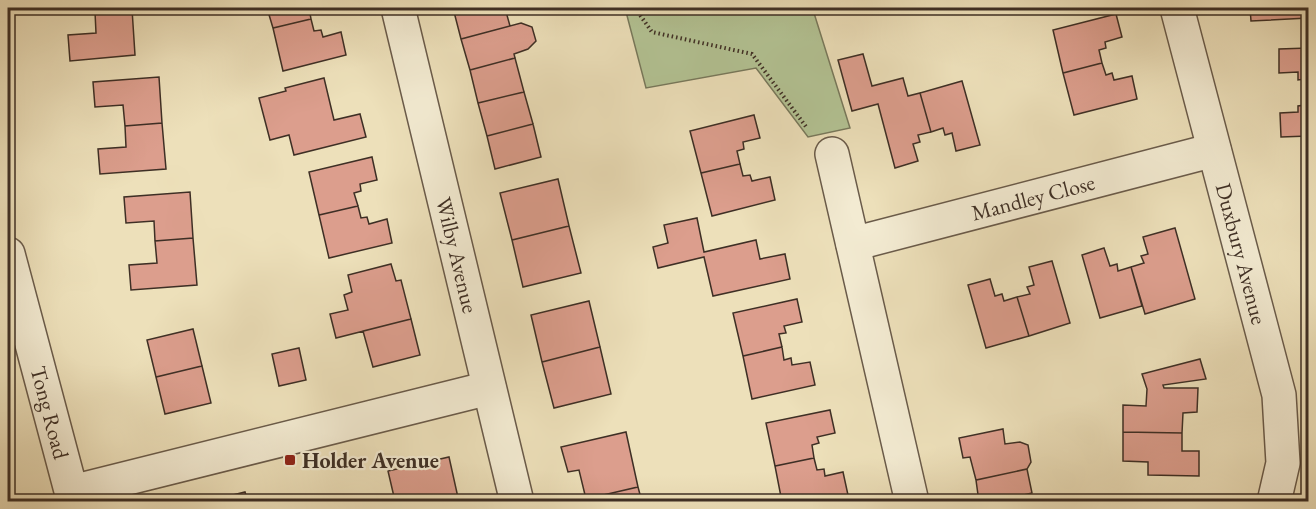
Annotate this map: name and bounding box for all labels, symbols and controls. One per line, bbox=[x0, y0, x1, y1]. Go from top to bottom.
street label: Mandley Close bbox=[968, 167, 1098, 227]
street label: Duxbury Avenue bbox=[1209, 180, 1274, 328]
street label: Wilby Avenue bbox=[430, 194, 486, 316]
street label: Tong Road bbox=[24, 363, 77, 463]
place label: Holder Avenue bbox=[302, 446, 439, 475]
marker: Holder Avenue bbox=[283, 453, 297, 467]

